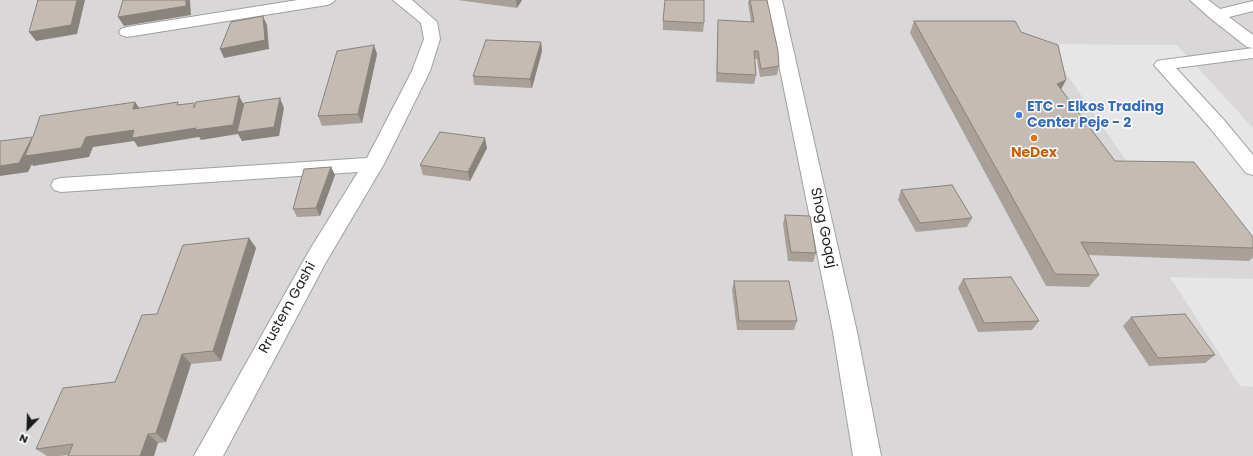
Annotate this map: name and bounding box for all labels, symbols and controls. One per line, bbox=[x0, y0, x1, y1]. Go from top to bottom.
place label: ETC - Elkos Trading Center Peje - 2 bbox=[1027, 99, 1164, 132]
marker: ETC - Elkos Trading Center Peje - 2 bbox=[1014, 110, 1024, 120]
marker: NeDex bbox=[1029, 133, 1039, 143]
place label: NeDex bbox=[1011, 145, 1057, 161]
street label: Shog Goqaj bbox=[806, 186, 840, 270]
street label: Rrustem Gashi bbox=[256, 259, 320, 357]
north arrow bbox=[8, 408, 48, 448]
text: N bbox=[16, 430, 30, 448]

